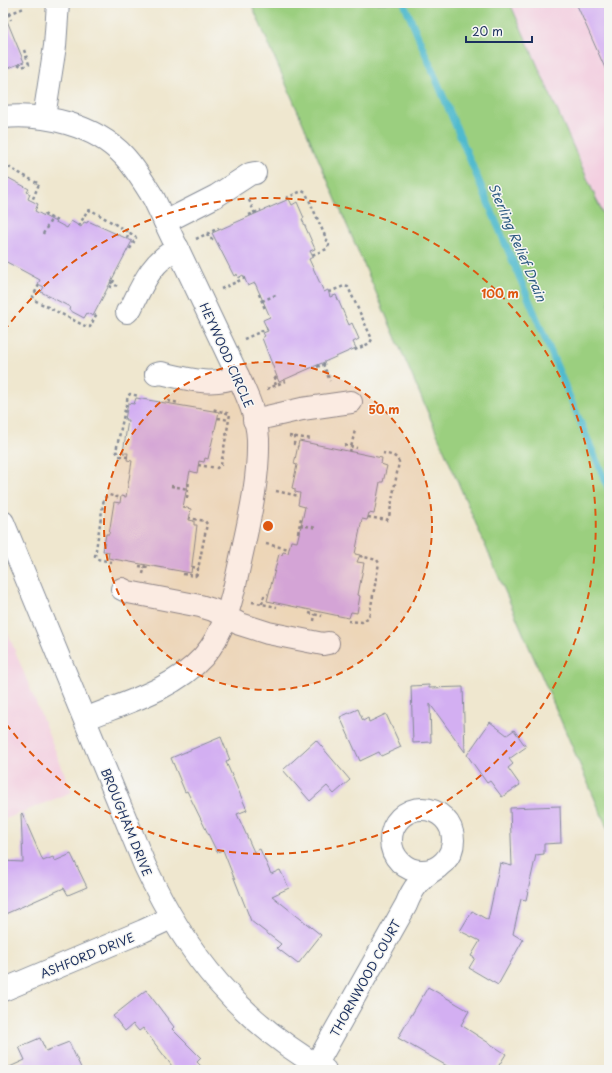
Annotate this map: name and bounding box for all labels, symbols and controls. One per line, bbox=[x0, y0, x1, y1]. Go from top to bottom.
scale bar bbox=[466, 18, 532, 44]
text: 20 m bbox=[472, 22, 503, 40]
water label: Sterling Relief Drain bbox=[484, 180, 552, 305]
text: 100 m bbox=[481, 284, 519, 302]
street label: HEYWOOD CIRCLE bbox=[196, 300, 258, 410]
text: 50 m bbox=[368, 400, 400, 418]
centre of rings bbox=[261, 519, 275, 533]
street label: BROUGHAM DRIVE bbox=[97, 765, 157, 879]
street label: THORNWOOD COURT bbox=[325, 915, 405, 1040]
street label: ASHFORD DRIVE bbox=[37, 928, 137, 982]

